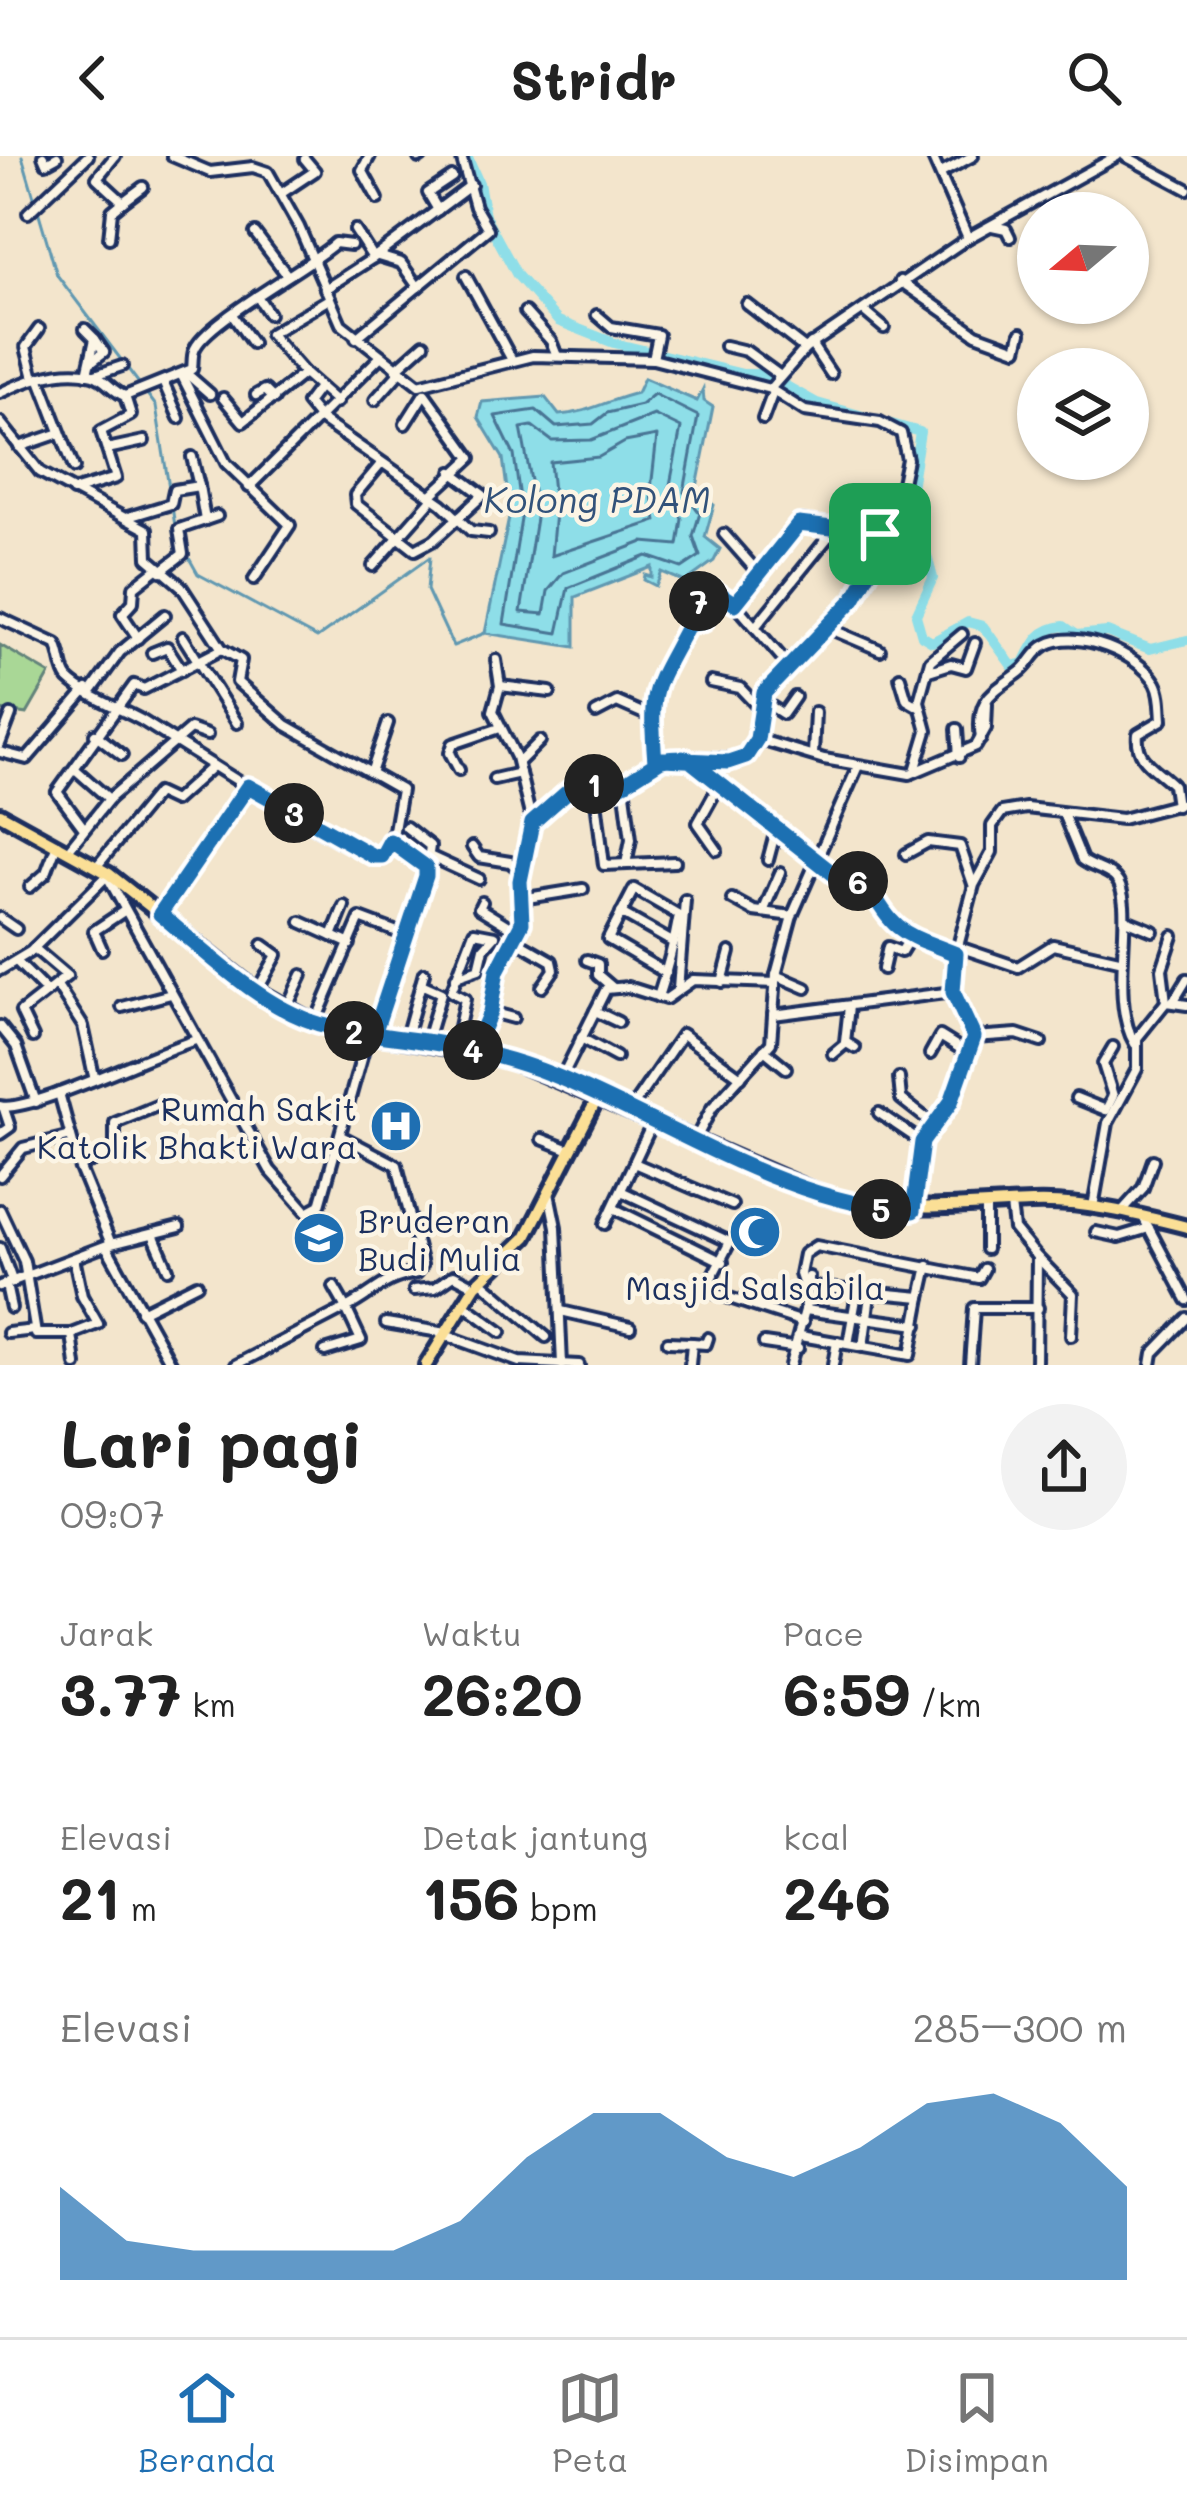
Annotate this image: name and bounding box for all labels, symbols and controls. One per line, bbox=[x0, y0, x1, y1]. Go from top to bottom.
text: Stridr bbox=[510, 43, 677, 114]
icon: back bbox=[60, 45, 126, 111]
icon: search bbox=[1061, 45, 1127, 111]
north arrow bbox=[1017, 192, 1149, 324]
map controls bbox=[1017, 192, 1149, 480]
button: layers bbox=[1017, 348, 1149, 480]
water label: Kolong PDAM bbox=[484, 475, 710, 522]
pin bbox=[829, 483, 931, 585]
icon: arrive bbox=[847, 501, 913, 567]
pin: 7 bbox=[669, 571, 729, 631]
text: 7 bbox=[690, 579, 708, 622]
pin: 1 bbox=[564, 754, 624, 814]
text: 1 bbox=[587, 762, 601, 805]
pin: 3 bbox=[264, 783, 324, 843]
text: 3 bbox=[284, 791, 304, 834]
pin: 6 bbox=[828, 851, 888, 911]
text: 6 bbox=[848, 859, 868, 902]
pin: 2 bbox=[324, 1001, 384, 1061]
text: 2 bbox=[345, 1009, 363, 1052]
pin: 4 bbox=[443, 1020, 503, 1080]
text: 4 bbox=[463, 1028, 483, 1071]
place label: Rumah Sakit Katolik Bhakti Wara bbox=[37, 1086, 357, 1167]
hospital icon: Rumah Sakit Katolik Bhakti Wara bbox=[368, 1098, 424, 1154]
pin: 5 bbox=[851, 1179, 911, 1239]
text: 5 bbox=[871, 1187, 891, 1230]
place label: Bruderan Budi Mulia bbox=[358, 1198, 521, 1279]
mosque icon: Masjid Salsabila bbox=[727, 1204, 783, 1260]
school or university icon: Bruderan Budi Mulia bbox=[291, 1210, 347, 1266]
place label: Masjid Salsabila bbox=[625, 1265, 885, 1308]
text: Lari pagi bbox=[60, 1399, 363, 1485]
button: share bbox=[1001, 1404, 1127, 1530]
text: 09:07 bbox=[60, 1487, 165, 1538]
text: Jarak bbox=[60, 1611, 153, 1654]
text: Waktu bbox=[422, 1611, 521, 1654]
text: Pace bbox=[783, 1611, 864, 1654]
text: 3.77 bbox=[60, 1654, 181, 1732]
text: 26:20 bbox=[422, 1654, 583, 1732]
text: 6:59 bbox=[783, 1654, 910, 1732]
text: km bbox=[181, 1682, 236, 1725]
text: /km bbox=[910, 1682, 981, 1725]
text: Elevasi bbox=[60, 1815, 172, 1858]
text: Detak jantung bbox=[422, 1815, 648, 1858]
text: kcal bbox=[783, 1815, 849, 1858]
text: 21 bbox=[60, 1858, 120, 1936]
text: 156 bbox=[422, 1858, 520, 1936]
text: 246 bbox=[783, 1858, 891, 1936]
text: m bbox=[120, 1886, 157, 1929]
text: bpm bbox=[520, 1886, 598, 1929]
text: Elevasi bbox=[60, 2001, 192, 2052]
text: 285–300 m bbox=[912, 2001, 1127, 2052]
tab: Beranda bbox=[138, 2365, 276, 2480]
tab: Peta bbox=[552, 2365, 628, 2480]
tab: Disimpan bbox=[904, 2365, 1049, 2480]

